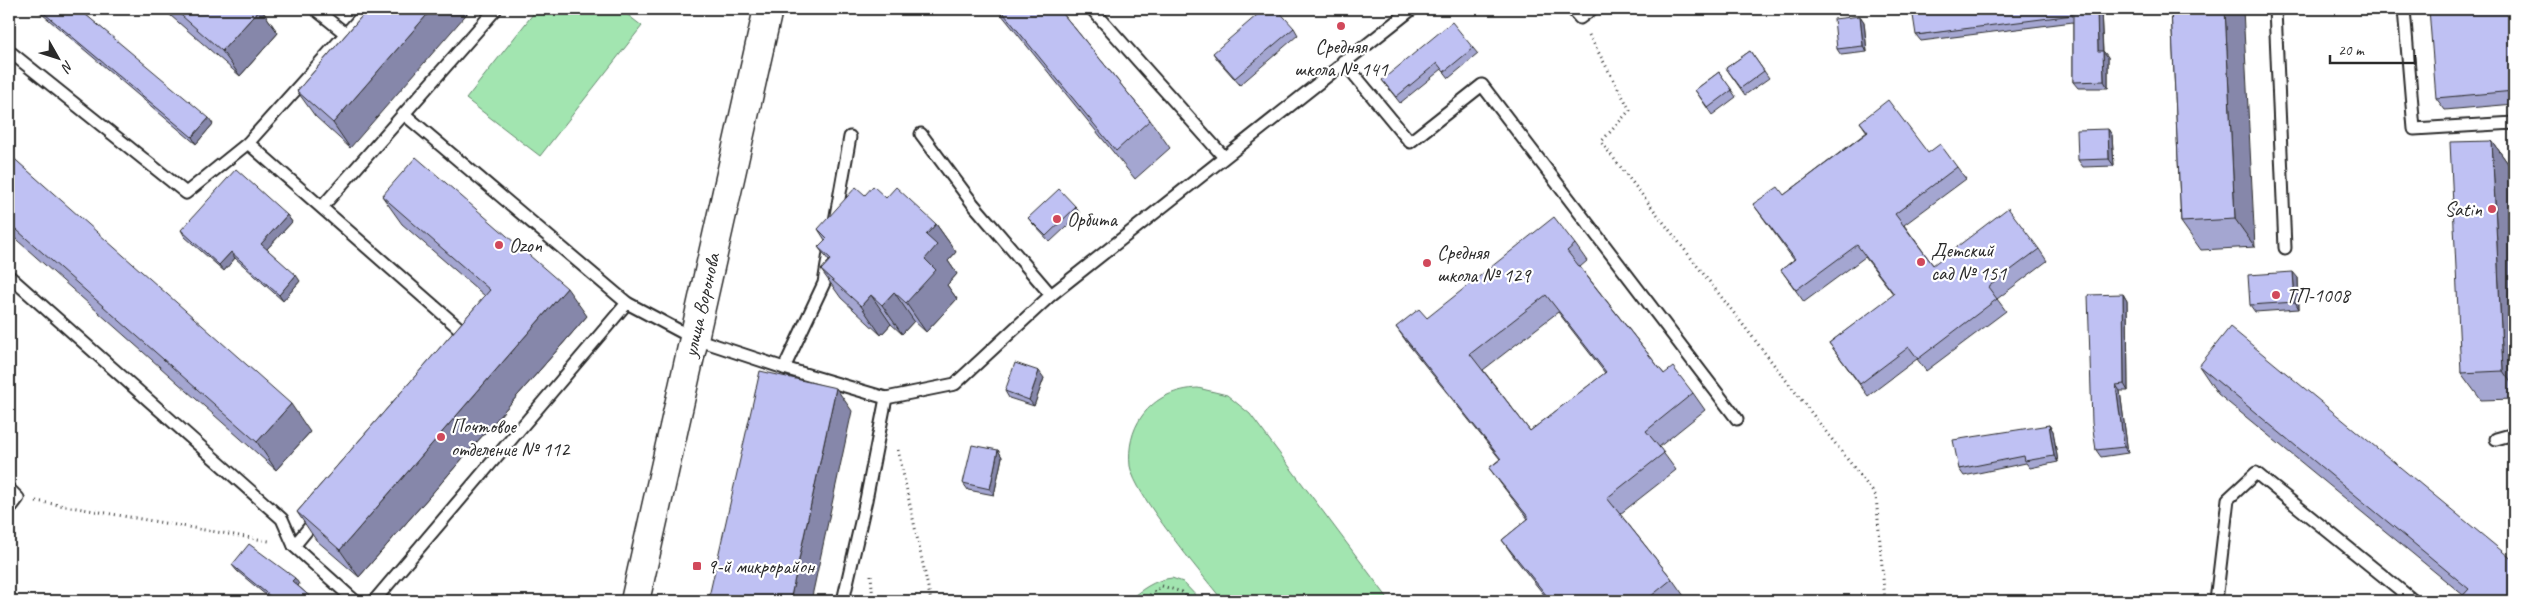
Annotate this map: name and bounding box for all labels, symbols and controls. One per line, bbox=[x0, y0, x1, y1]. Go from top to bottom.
marker: Средняя школа № 141 bbox=[1335, 20, 1347, 32]
north arrow bbox=[32, 32, 82, 82]
scale bar bbox=[2330, 32, 2416, 64]
place label: Средняя школа № 141 bbox=[1294, 34, 1389, 82]
text: 20 m bbox=[2338, 41, 2365, 60]
text: N bbox=[57, 57, 77, 76]
place label: Satin bbox=[2444, 197, 2483, 222]
marker: Satin bbox=[2486, 203, 2498, 215]
place label: Орбита bbox=[1067, 207, 1119, 232]
marker: Орбита bbox=[1051, 213, 1063, 225]
place label: Ozon bbox=[509, 233, 543, 258]
place label: Детский сад № 151 bbox=[1931, 238, 2007, 286]
marker: Ozon bbox=[493, 239, 505, 251]
place label: Средняя школа № 129 bbox=[1437, 240, 1532, 288]
street label: улица Воронова bbox=[677, 250, 726, 360]
marker: Детский сад № 151 bbox=[1915, 256, 1927, 268]
marker: Средняя школа № 129 bbox=[1421, 257, 1433, 269]
place label: ТП-1008 bbox=[2286, 283, 2352, 308]
marker: ТП-1008 bbox=[2270, 289, 2282, 301]
place label: Почтовое отделение № 112 bbox=[451, 414, 571, 462]
marker: Почтовое отделение № 112 bbox=[435, 431, 447, 443]
place label: 9-й микрорайон bbox=[707, 554, 816, 579]
marker: 9-й микрорайон bbox=[691, 560, 703, 572]

